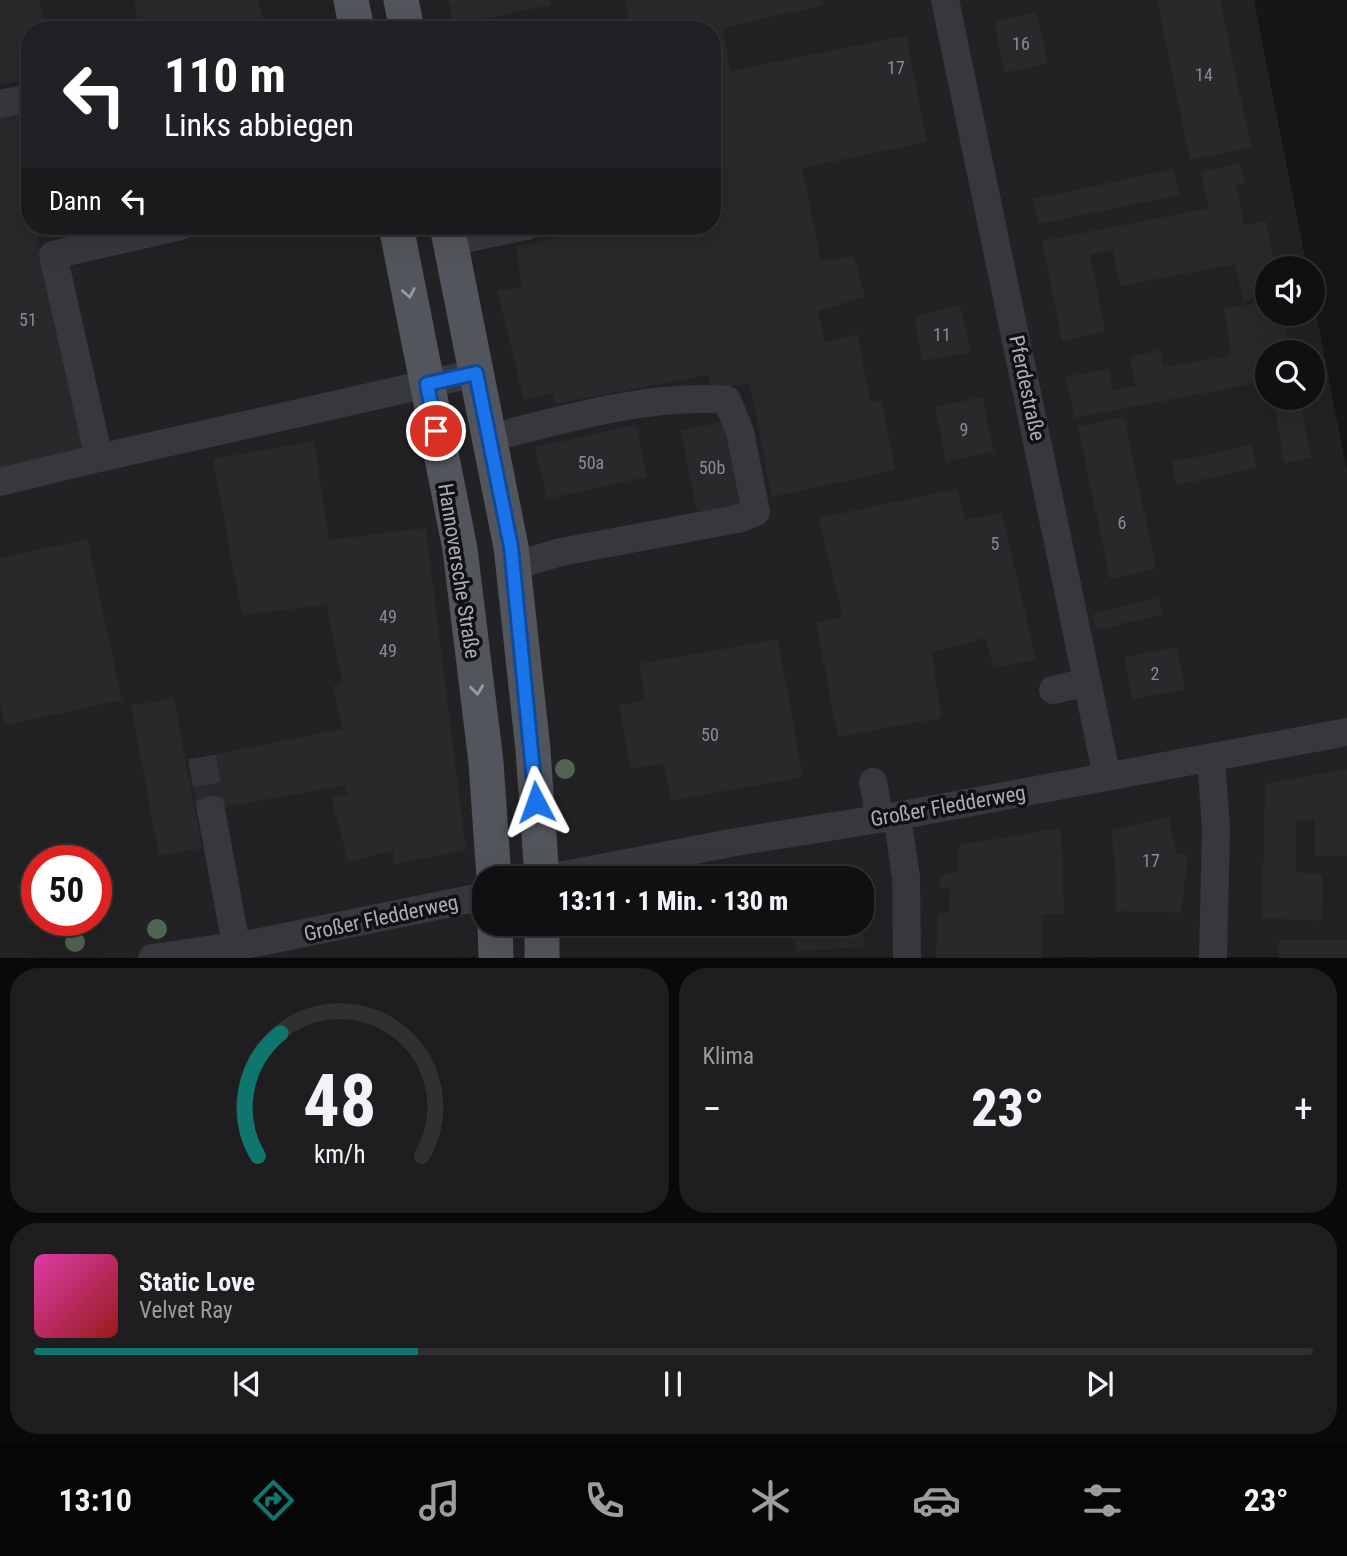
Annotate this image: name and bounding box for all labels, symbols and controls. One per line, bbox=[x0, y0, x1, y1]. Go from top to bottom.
house number: 16 bbox=[1012, 33, 1030, 54]
text: 110 m bbox=[164, 47, 286, 104]
icon: left bbox=[49, 49, 140, 140]
house number: 17 bbox=[887, 57, 905, 78]
house number: 14 bbox=[1195, 64, 1213, 85]
text: Links abbiegen bbox=[164, 106, 354, 144]
icon: left bbox=[115, 182, 153, 220]
text: Dann bbox=[49, 186, 101, 216]
map controls bbox=[1255, 256, 1325, 410]
button: sound bbox=[1255, 256, 1325, 326]
one-way arrow bbox=[401, 287, 416, 299]
house number: 51 bbox=[19, 309, 37, 330]
house number: 11 bbox=[933, 324, 951, 345]
street label: Pferdestraße bbox=[1004, 333, 1050, 443]
button: search bbox=[1255, 340, 1325, 410]
pin bbox=[406, 401, 466, 461]
icon: arrive bbox=[417, 412, 455, 450]
house number: 9 bbox=[960, 419, 968, 440]
house number: 50a bbox=[578, 452, 604, 473]
house number: 50b bbox=[699, 457, 725, 478]
street label: Hannoversche Straße bbox=[433, 482, 485, 660]
house number: 6 bbox=[1118, 512, 1126, 533]
house number: 5 bbox=[991, 533, 1000, 554]
house number: 49 bbox=[379, 606, 397, 627]
house number: 49 bbox=[379, 640, 397, 661]
house number: 2 bbox=[1151, 663, 1160, 684]
one-way arrow bbox=[469, 684, 484, 696]
house number: 50 bbox=[701, 724, 719, 745]
position arrow bbox=[499, 765, 573, 839]
street label: Großer Fledderweg bbox=[869, 781, 1027, 831]
speed limit sign: 50 bbox=[21, 845, 112, 936]
house number: 17 bbox=[1142, 850, 1160, 871]
text: 13:11 · 1 Min. · 130 m bbox=[558, 886, 788, 916]
street label: Großer Fledderweg bbox=[302, 890, 460, 946]
text: Klima bbox=[703, 1043, 754, 1070]
text: 48 bbox=[302, 1059, 376, 1145]
text: 23° bbox=[971, 1078, 1044, 1139]
text: − bbox=[703, 1087, 722, 1131]
text: + bbox=[1294, 1087, 1313, 1131]
text: km/h bbox=[314, 1140, 365, 1169]
text: Static Love bbox=[139, 1267, 255, 1297]
text: Velvet Ray bbox=[139, 1297, 233, 1324]
icon: previous bbox=[228, 1365, 266, 1403]
icon: pause bbox=[654, 1365, 692, 1403]
icon: next bbox=[1081, 1365, 1119, 1403]
icon: directions bbox=[249, 1476, 298, 1525]
icon: music bbox=[415, 1476, 464, 1525]
icon: phone bbox=[580, 1476, 629, 1525]
icon: climate bbox=[746, 1476, 795, 1525]
icon: car bbox=[912, 1476, 961, 1525]
icon: filters bbox=[1078, 1476, 1127, 1525]
text: 13:10 bbox=[58, 1481, 132, 1519]
text: 23° bbox=[1244, 1481, 1289, 1519]

